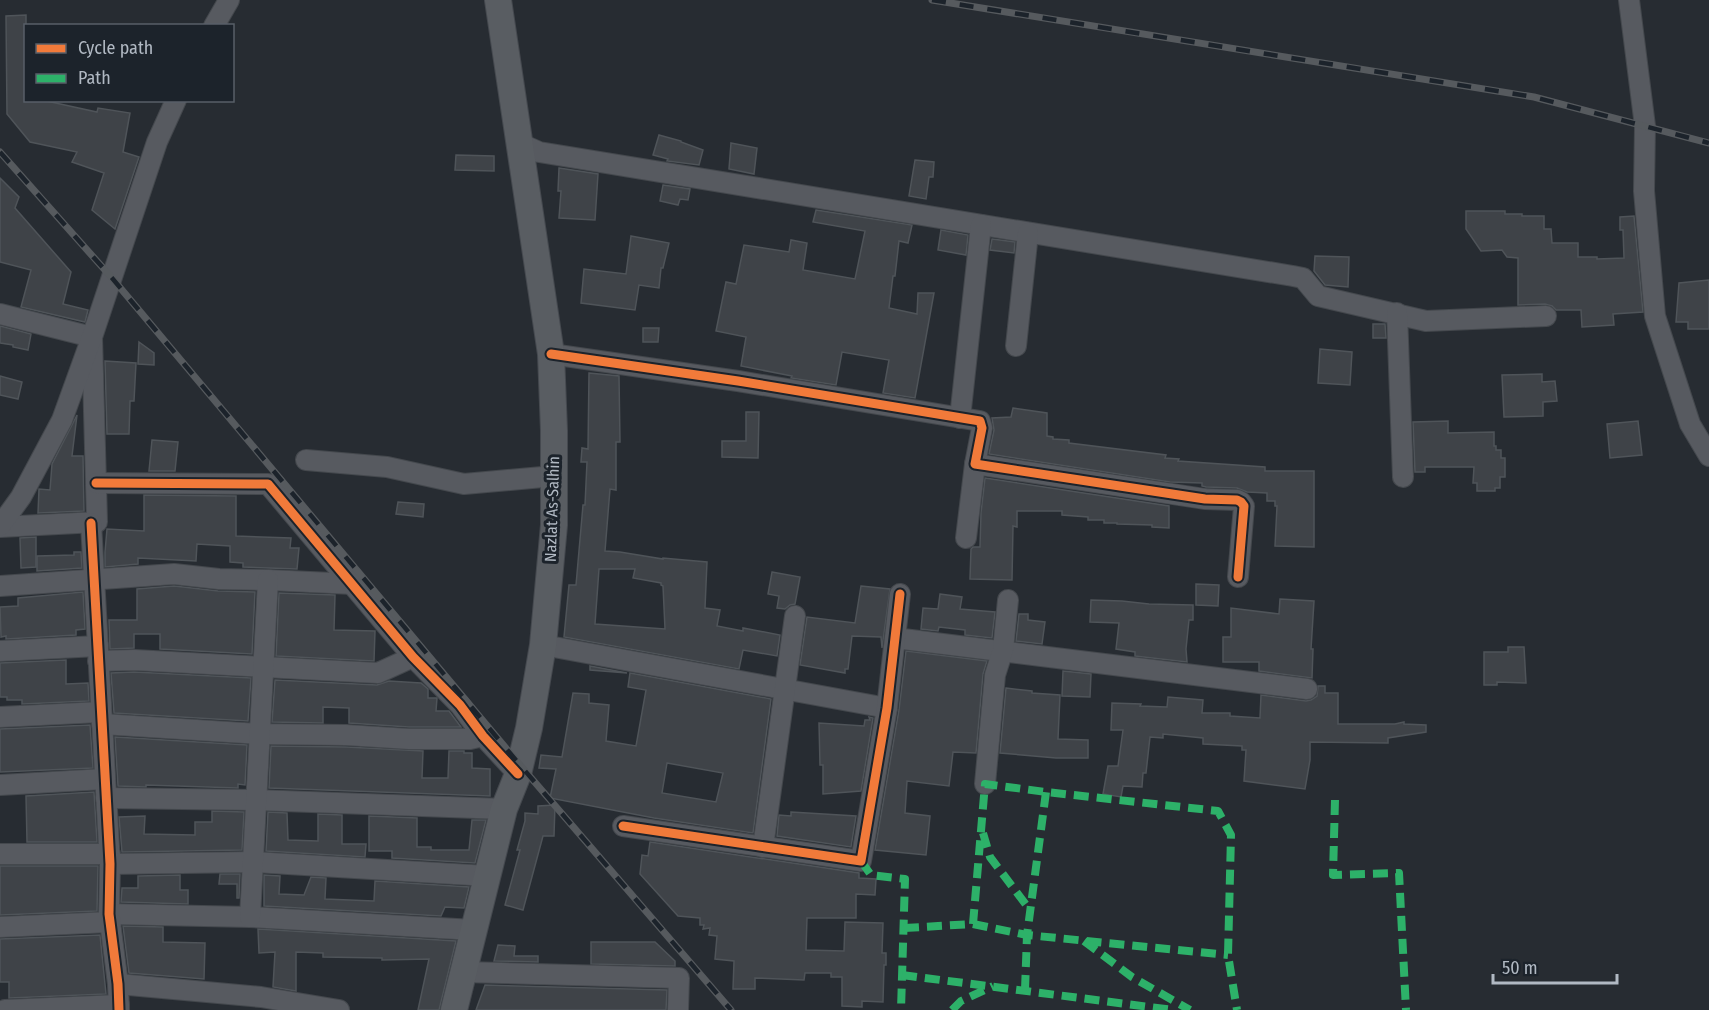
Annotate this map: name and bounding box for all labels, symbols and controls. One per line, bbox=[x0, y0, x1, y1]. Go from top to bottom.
legend bbox=[24, 24, 234, 102]
text: Cycle path bbox=[78, 37, 153, 59]
text: Path bbox=[78, 67, 111, 89]
street label: Nazlat As-Salhin bbox=[541, 456, 563, 562]
scale bar bbox=[1493, 947, 1618, 985]
text: 50 m bbox=[1502, 957, 1538, 979]

